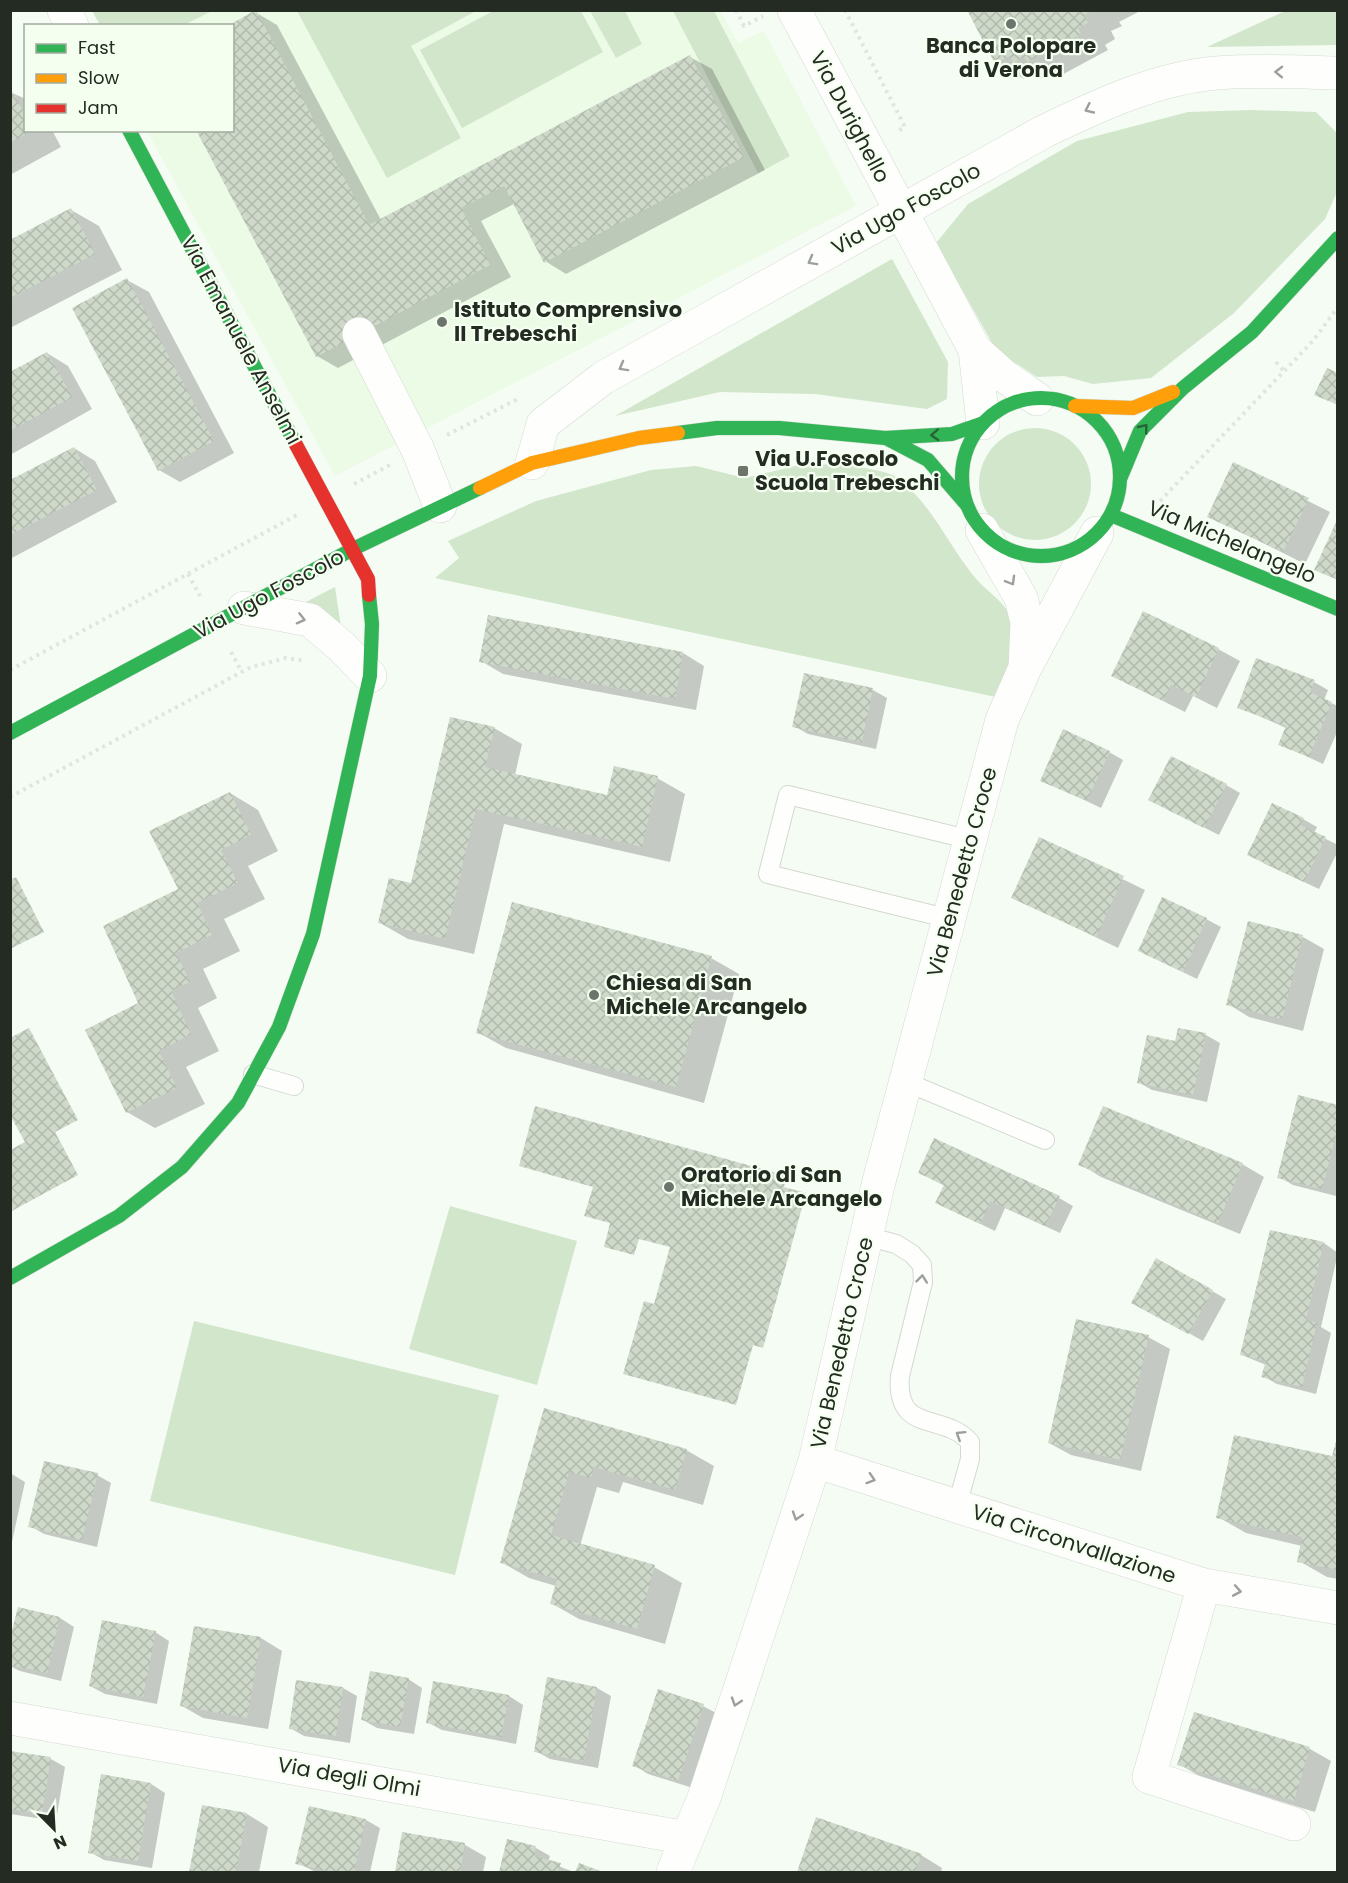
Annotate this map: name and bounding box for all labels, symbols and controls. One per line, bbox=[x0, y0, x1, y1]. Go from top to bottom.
marker: Banca Polopare di Verona bbox=[1004, 17, 1018, 31]
legend bbox=[24, 24, 234, 132]
place label: Banca Polopare di Verona bbox=[926, 31, 1096, 84]
text: Fast bbox=[78, 35, 115, 60]
street label: Via Durighello bbox=[804, 46, 897, 188]
text: Slow bbox=[78, 65, 120, 90]
one-way arrow bbox=[1275, 66, 1284, 78]
text: Jam bbox=[78, 95, 118, 120]
one-way arrow bbox=[1085, 102, 1096, 114]
street label: Via Ugo Foscolo bbox=[826, 156, 986, 262]
street label: Via Emanuele Anselmi bbox=[174, 230, 309, 449]
one-way arrow bbox=[808, 254, 818, 265]
place label: Istituto Comprensivo II Trebeschi bbox=[454, 295, 682, 348]
marker: Istituto Comprensivo II Trebeschi bbox=[435, 315, 449, 329]
one-way arrow bbox=[619, 359, 630, 371]
one-way arrow bbox=[1137, 424, 1148, 435]
one-way arrow bbox=[931, 428, 940, 441]
place label: Via U.Foscolo Scuola Trebeschi bbox=[755, 444, 939, 497]
marker: Via U.Foscolo Scuola Trebeschi bbox=[736, 464, 750, 478]
street label: Via Michelangelo bbox=[1144, 493, 1321, 590]
street label: Via Ugo Foscolo bbox=[189, 542, 349, 645]
one-way arrow bbox=[1004, 575, 1015, 585]
one-way arrow bbox=[296, 612, 306, 625]
street label: Via Benedetto Croce bbox=[920, 764, 1004, 980]
place label: Chiesa di San Michele Arcangelo bbox=[606, 968, 807, 1021]
marker: Chiesa di San Michele Arcangelo bbox=[587, 988, 601, 1002]
place label: Oratorio di San Michele Arcangelo bbox=[681, 1160, 882, 1213]
marker: Oratorio di San Michele Arcangelo bbox=[662, 1180, 676, 1194]
street label: Via Benedetto Croce bbox=[803, 1234, 880, 1452]
one-way arrow bbox=[915, 1274, 928, 1284]
one-way arrow bbox=[955, 1431, 966, 1442]
one-way arrow bbox=[865, 1471, 876, 1484]
street label: Via Circonvallazione bbox=[968, 1497, 1180, 1590]
one-way arrow bbox=[791, 1510, 804, 1521]
one-way arrow bbox=[1232, 1584, 1242, 1597]
one-way arrow bbox=[730, 1696, 743, 1707]
street label: Via degli Olmi bbox=[275, 1750, 423, 1803]
north arrow bbox=[24, 1799, 84, 1859]
text: N bbox=[50, 1829, 70, 1855]

